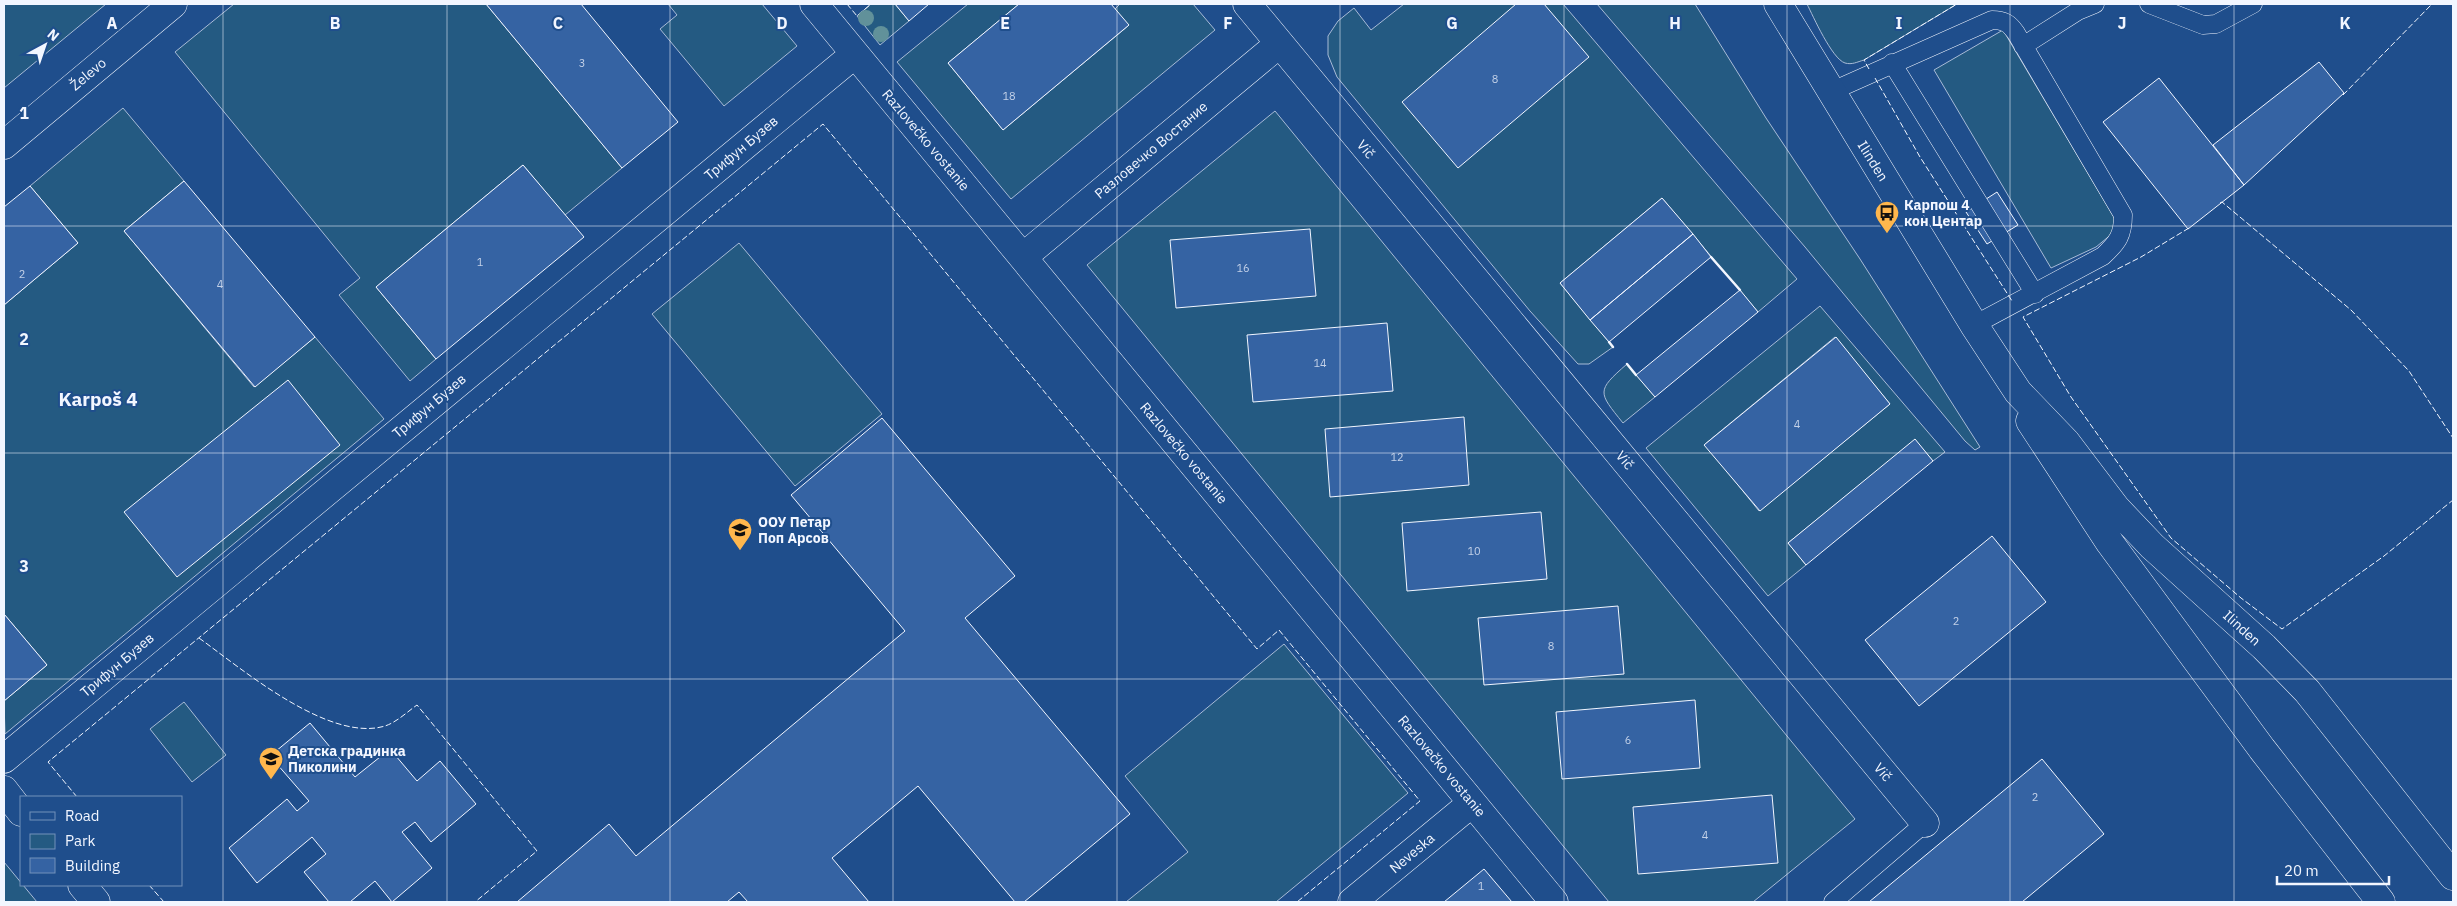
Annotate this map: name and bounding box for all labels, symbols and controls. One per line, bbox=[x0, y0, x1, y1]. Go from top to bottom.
text: A bbox=[107, 13, 118, 33]
text: B bbox=[330, 13, 341, 33]
text: C bbox=[553, 13, 563, 33]
text: D bbox=[776, 13, 788, 33]
text: E bbox=[1000, 13, 1010, 33]
text: F bbox=[1223, 13, 1233, 33]
text: G bbox=[1446, 13, 1458, 33]
text: H bbox=[1669, 13, 1681, 33]
text: I bbox=[1896, 13, 1903, 33]
text: J bbox=[2118, 13, 2126, 33]
text: K bbox=[2339, 13, 2351, 33]
north arrow bbox=[20, 20, 70, 70]
text: N bbox=[44, 25, 63, 45]
street label: Želevo bbox=[66, 53, 110, 94]
house number: 3 bbox=[579, 56, 585, 70]
house number: 8 bbox=[1492, 72, 1498, 86]
street label: Razlovečko vostanie bbox=[878, 86, 974, 195]
house number: 18 bbox=[1002, 89, 1016, 103]
street label: Разловечко Востание bbox=[1091, 97, 1212, 203]
text: 1 bbox=[19, 103, 29, 123]
street label: Трифун Бузев bbox=[700, 112, 782, 184]
street label: Vič bbox=[1353, 136, 1379, 162]
street label: Ilinden bbox=[1854, 137, 1892, 185]
place label: Карпош 4 кон Центар bbox=[1904, 196, 1982, 230]
bus stop icon: Карпош 4 кон Центар bbox=[1874, 200, 1900, 234]
house number: 1 bbox=[477, 255, 484, 269]
house number: 16 bbox=[1236, 261, 1250, 275]
house number: 2 bbox=[19, 267, 25, 281]
house number: 4 bbox=[217, 277, 224, 291]
text: 2 bbox=[19, 329, 29, 349]
house number: 14 bbox=[1313, 356, 1327, 370]
street label: Трифун Бузев bbox=[388, 370, 470, 442]
district label: Karpoš 4 bbox=[58, 387, 138, 411]
street label: Razlovečko vostanie bbox=[1136, 399, 1232, 508]
house number: 4 bbox=[1794, 417, 1801, 431]
street label: Vič bbox=[1612, 447, 1638, 473]
house number: 12 bbox=[1390, 450, 1404, 464]
place label: ООУ Петар Поп Арсов bbox=[758, 513, 831, 547]
school or university icon: ООУ Петар Поп Арсов bbox=[727, 517, 753, 551]
house number: 10 bbox=[1467, 544, 1481, 558]
text: 3 bbox=[19, 556, 29, 576]
street label: Ilinden bbox=[2219, 606, 2265, 650]
house number: 2 bbox=[1953, 614, 1959, 628]
street label: Трифун Бузев bbox=[76, 629, 158, 701]
house number: 8 bbox=[1548, 639, 1554, 653]
street label: Razlovečko vostanie bbox=[1394, 712, 1490, 821]
house number: 6 bbox=[1625, 733, 1631, 747]
place label: Детска градинка Пиколини bbox=[288, 742, 406, 776]
school or university icon: Детска градинка Пиколини bbox=[258, 746, 284, 780]
street label: Vič bbox=[1870, 759, 1896, 785]
house number: 2 bbox=[2032, 790, 2038, 804]
legend bbox=[20, 796, 182, 886]
text: Road bbox=[65, 806, 100, 825]
house number: 4 bbox=[1702, 828, 1709, 842]
street label: Neveska bbox=[1386, 829, 1439, 877]
text: Park bbox=[65, 831, 95, 850]
scale bar bbox=[2277, 854, 2390, 886]
text: Building bbox=[65, 856, 120, 875]
text: 20 m bbox=[2284, 861, 2319, 880]
house number: 1 bbox=[1478, 879, 1485, 893]

